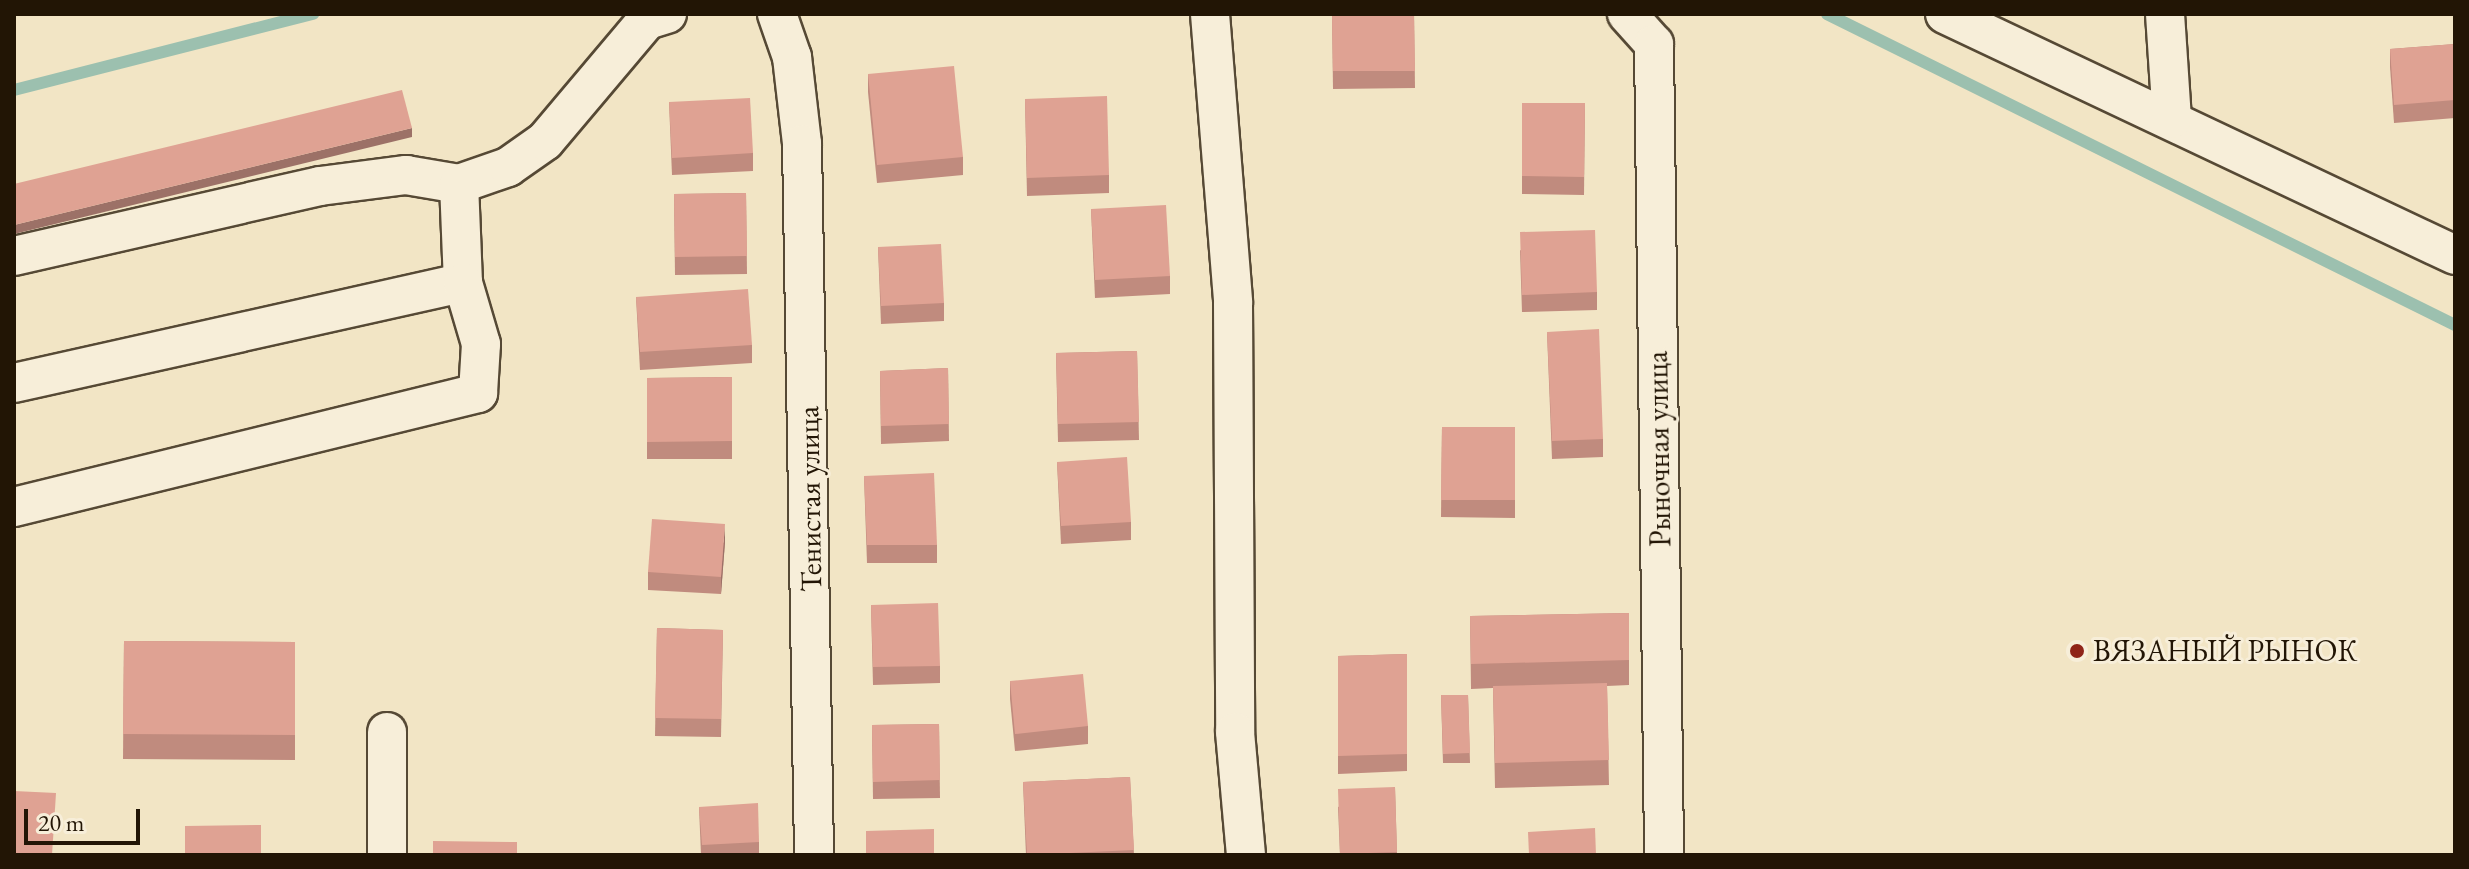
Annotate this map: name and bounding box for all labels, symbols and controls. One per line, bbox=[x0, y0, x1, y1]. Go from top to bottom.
street label: Рыночная улица bbox=[1639, 351, 1679, 547]
street label: Тенистая улица bbox=[790, 406, 830, 592]
place label: ВЯЗАНЫЙ РЫНОК bbox=[2093, 633, 2357, 669]
marker: ВЯЗАНЫЙ РЫНОК bbox=[2068, 642, 2086, 660]
scale bar bbox=[28, 793, 144, 843]
text: 20 m bbox=[38, 807, 85, 838]

